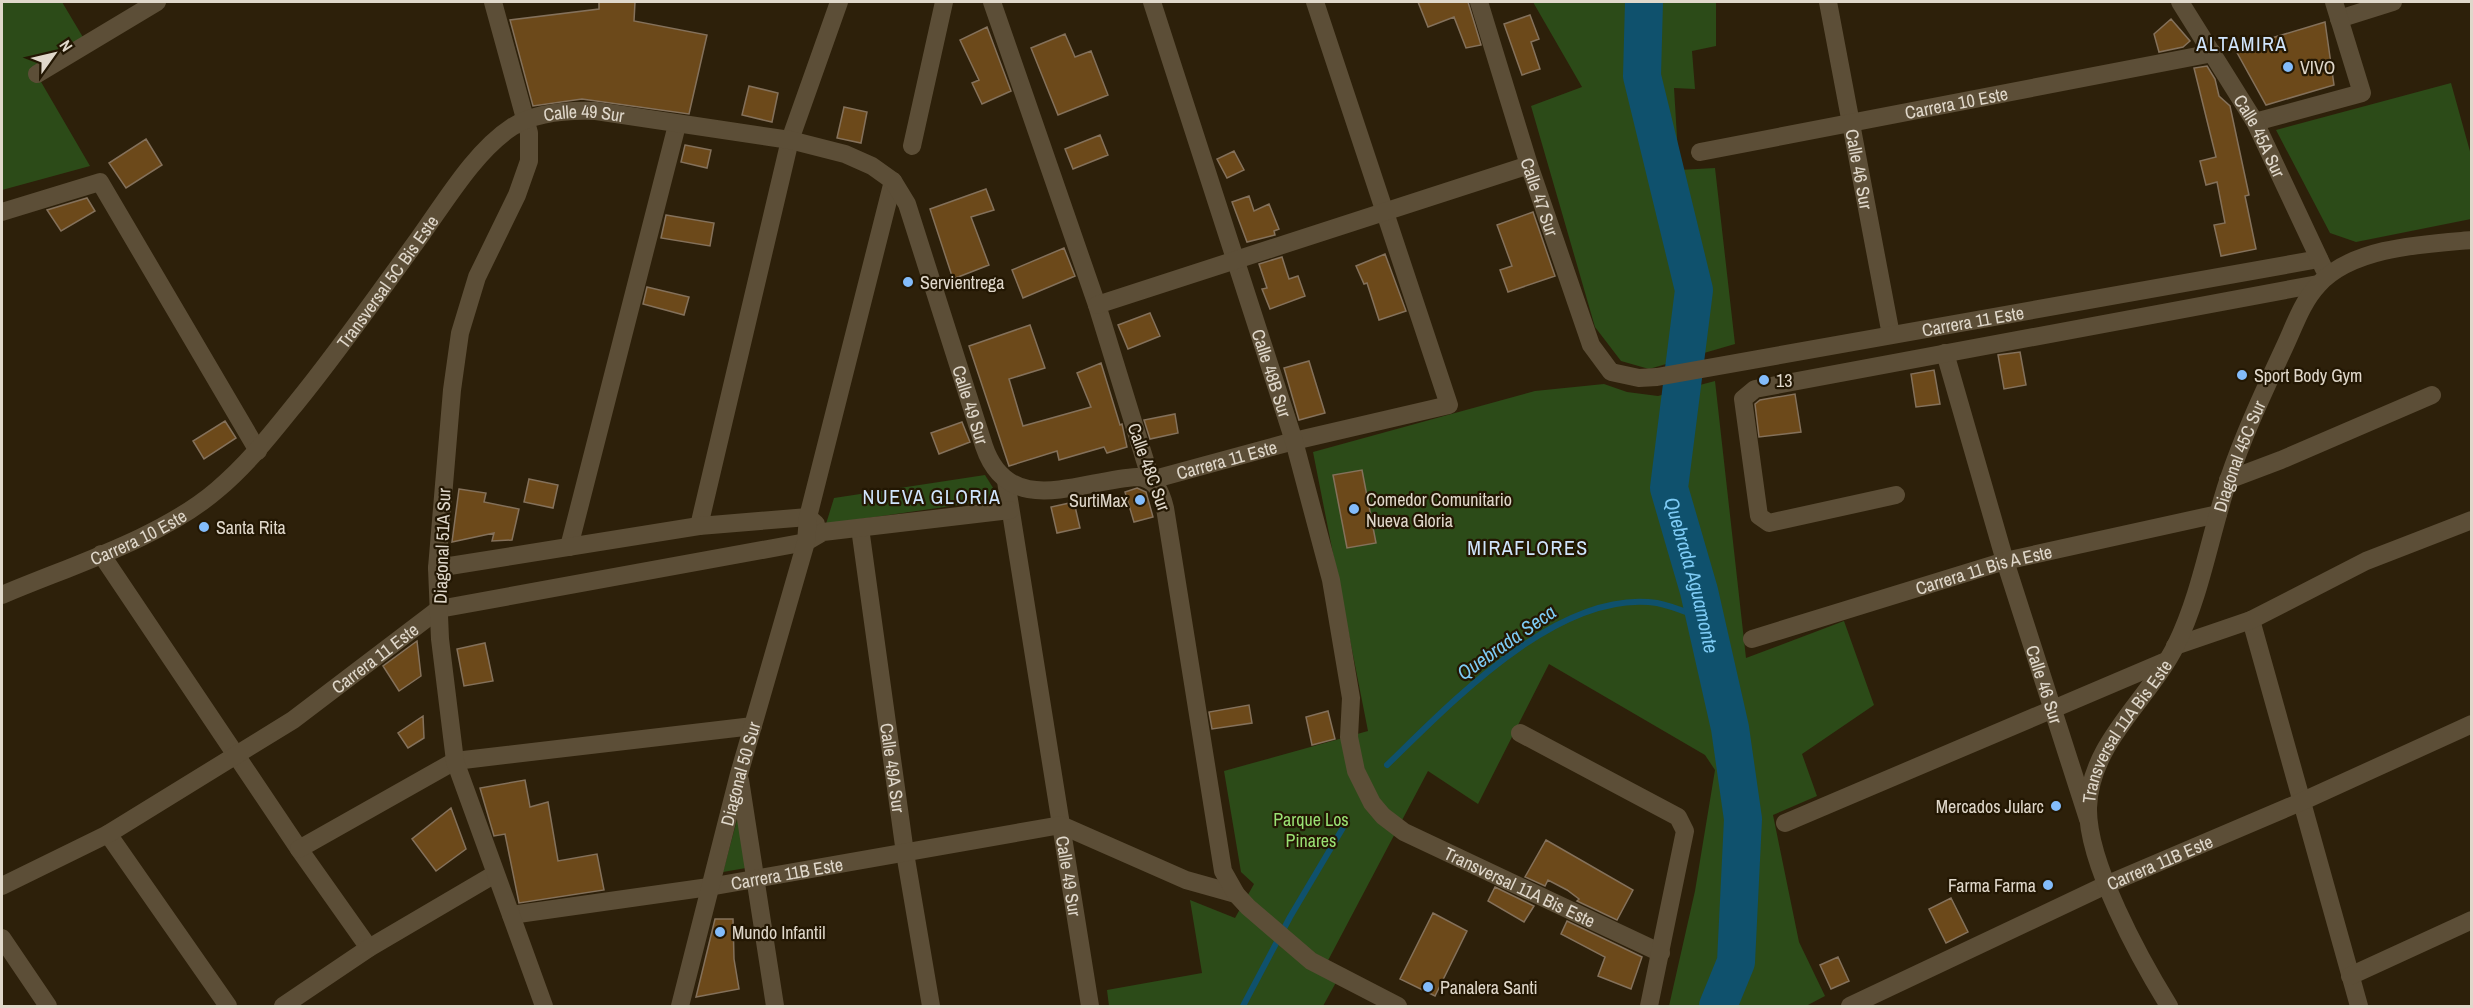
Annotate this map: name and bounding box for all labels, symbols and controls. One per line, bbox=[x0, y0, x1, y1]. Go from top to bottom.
north arrow bbox=[24, 24, 84, 84]
district label: ALTAMIRA bbox=[2195, 30, 2288, 57]
text: N bbox=[55, 36, 78, 56]
place label: VIVO bbox=[2300, 55, 2335, 80]
marker: VIVO bbox=[2281, 60, 2295, 74]
street label: Carrera 10 Este bbox=[1903, 80, 2010, 125]
street label: Calle 45A Sur bbox=[2228, 89, 2292, 181]
street label: Calle 49 Sur bbox=[541, 98, 626, 128]
street label: Calle 46 Sur bbox=[1840, 127, 1879, 211]
street label: Calle 47 Sur bbox=[1515, 154, 1565, 239]
street label: Transversal 5C Bis Este bbox=[331, 210, 444, 353]
place label: Servientrega bbox=[920, 270, 1005, 295]
marker: Servientrega bbox=[901, 275, 915, 289]
street label: Carrera 11 Este bbox=[1920, 299, 2026, 342]
street label: Calle 48B Sur bbox=[1246, 326, 1298, 420]
street label: Calle 49 Sur bbox=[947, 362, 995, 447]
place label: Sport Body Gym bbox=[2254, 363, 2362, 388]
place label: 13 bbox=[1776, 368, 1792, 393]
marker: Sport Body Gym bbox=[2235, 368, 2249, 382]
marker: 13 bbox=[1757, 373, 1771, 387]
street label: Diagonal 45C Sur bbox=[2207, 396, 2271, 515]
street label: Calle 48C Sur bbox=[1122, 420, 1176, 515]
street label: Carrera 11 Este bbox=[1173, 434, 1280, 485]
district label: NUEVA GLORIA bbox=[863, 483, 1001, 510]
place label: Comedor Comunitario Nueva Gloria bbox=[1366, 487, 1512, 533]
street label: Diagonal 51A Sur bbox=[427, 488, 457, 604]
place label: SurtiMax bbox=[1069, 488, 1129, 513]
marker: SurtiMax bbox=[1133, 493, 1147, 507]
water label: Quebrada Aguamonte bbox=[1659, 494, 1726, 656]
marker: Comedor Comunitario Nueva Gloria bbox=[1347, 502, 1361, 516]
street label: Carrera 10 Este bbox=[86, 503, 191, 571]
place label: Santa Rita bbox=[216, 515, 286, 540]
marker: Santa Rita bbox=[197, 520, 211, 534]
district label: MIRAFLORES bbox=[1467, 534, 1589, 561]
street label: Carrera 11 Bis A Este bbox=[1912, 538, 2054, 600]
water label: Quebrada Seca bbox=[1451, 598, 1561, 686]
street label: Carrera 11 Este bbox=[326, 617, 423, 699]
street label: Calle 46 Sur bbox=[2020, 642, 2069, 727]
street label: Transversal 11A Bis Este bbox=[2076, 655, 2177, 804]
street label: Diagonal 50 Sur bbox=[714, 719, 766, 828]
street label: Calle 49A Sur bbox=[875, 721, 912, 814]
place label: Mercados Jularc bbox=[1936, 794, 2044, 819]
marker: Mercados Jularc bbox=[2049, 799, 2063, 813]
park label: Parque Los Pinares bbox=[1273, 807, 1349, 853]
street label: Carrera 11B Este bbox=[2103, 828, 2216, 896]
street label: Calle 49 Sur bbox=[1050, 834, 1088, 918]
street label: Transversal 11A Bis Este bbox=[1440, 840, 1600, 933]
street label: Carrera 11B Este bbox=[729, 851, 845, 895]
place label: Farma Farma bbox=[1948, 873, 2036, 898]
marker: Farma Farma bbox=[2041, 878, 2055, 892]
place label: Mundo Infantil bbox=[732, 920, 826, 945]
marker: Mundo Infantil bbox=[713, 925, 727, 939]
place label: Panalera Santi bbox=[1440, 975, 1538, 1000]
marker: Panalera Santi bbox=[1421, 980, 1435, 994]

